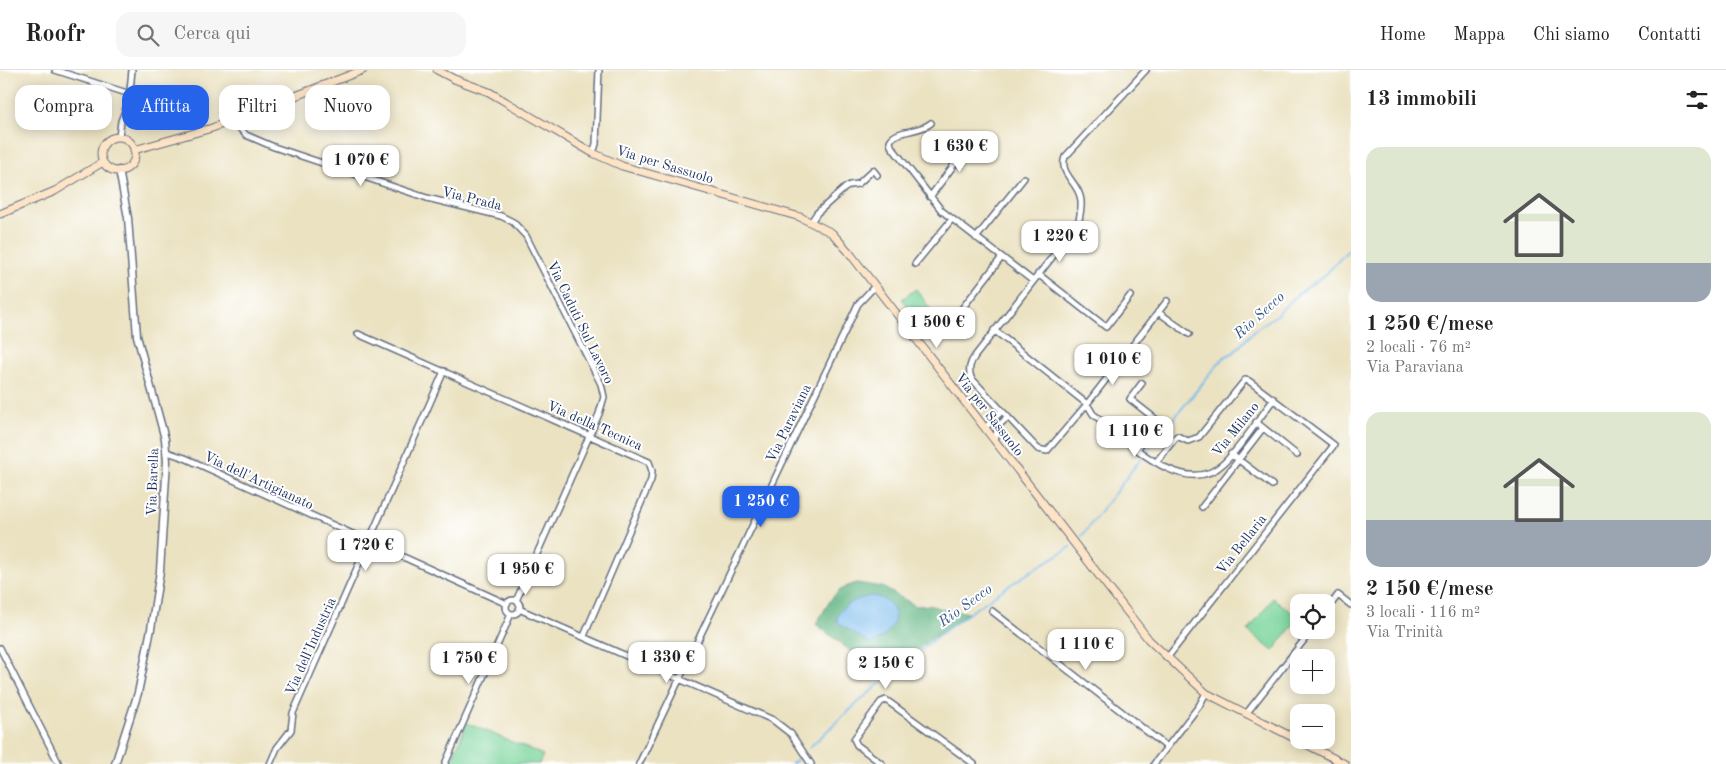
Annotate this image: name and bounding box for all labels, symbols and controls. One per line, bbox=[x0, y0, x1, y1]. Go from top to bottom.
search box bbox=[116, 12, 466, 57]
icon: search bbox=[134, 21, 162, 49]
text: Roofr bbox=[25, 23, 86, 47]
text: Cerca qui bbox=[174, 25, 251, 44]
text: Home bbox=[1380, 26, 1426, 44]
text: Mappa bbox=[1454, 26, 1505, 44]
text: Chi siamo bbox=[1533, 26, 1610, 44]
text: Contatti bbox=[1638, 26, 1701, 44]
chip: Compra bbox=[15, 85, 112, 130]
chip: Affitta bbox=[122, 85, 209, 130]
chip: Filtri bbox=[219, 85, 295, 130]
chip: Nuovo bbox=[305, 85, 390, 130]
icon: filters bbox=[1683, 86, 1711, 114]
text: 13 immobili bbox=[1366, 89, 1477, 110]
pin: 1 630 € bbox=[914, 131, 1006, 173]
text: 1 630 € bbox=[932, 139, 988, 155]
street label: Via per Sassuolo bbox=[614, 143, 715, 186]
pin: 1 070 € bbox=[315, 144, 407, 187]
text: 1 070 € bbox=[333, 153, 389, 169]
icon: home bbox=[1494, 180, 1584, 270]
street label: Via Prada bbox=[440, 185, 503, 213]
pin: 1 220 € bbox=[1014, 220, 1106, 263]
text: 1 220 € bbox=[1032, 229, 1088, 245]
street label: Via Caduti Sul Lavoro bbox=[544, 259, 616, 386]
water label: Rio Secco bbox=[1231, 290, 1288, 343]
pin: 1 500 € bbox=[891, 306, 983, 349]
text: 1 250 €/mese bbox=[1366, 314, 1494, 335]
text: 1 500 € bbox=[909, 315, 965, 331]
text: 2 locali · 76 m² bbox=[1366, 340, 1471, 356]
pin: 1 010 € bbox=[1067, 344, 1159, 386]
text: 1 010 € bbox=[1085, 352, 1141, 368]
text: Via Paraviana bbox=[1366, 360, 1464, 376]
street label: Via per Sassuolo bbox=[953, 370, 1026, 459]
street label: Via Paraviana bbox=[764, 382, 814, 465]
street label: Via della Tecnica bbox=[545, 399, 645, 453]
street label: Via Milano bbox=[1210, 400, 1262, 459]
pin: 1 110 € bbox=[1089, 416, 1181, 458]
text: 1 110 € bbox=[1107, 424, 1163, 440]
icon: home bbox=[1494, 445, 1584, 535]
street label: Via Barella bbox=[145, 448, 161, 516]
street label: Via dell'Artigianato bbox=[202, 449, 316, 512]
pin: 1 250 € bbox=[715, 486, 807, 528]
text: 1 250 € bbox=[733, 494, 789, 510]
street label: Via Bellaria bbox=[1214, 512, 1269, 577]
pin: 1 720 € bbox=[320, 530, 412, 572]
text: 1 720 € bbox=[338, 538, 394, 554]
pin: 1 950 € bbox=[480, 554, 572, 596]
text: 1 950 € bbox=[498, 562, 554, 578]
text: 2 150 €/mese bbox=[1366, 579, 1494, 600]
water label: Rio Secco bbox=[936, 582, 995, 631]
map controls bbox=[1290, 594, 1335, 749]
button: locate bbox=[1290, 594, 1335, 639]
street label: Via dell’Industria bbox=[283, 595, 339, 697]
text: 3 locali · 116 m² bbox=[1366, 605, 1480, 621]
text: Via Trinità bbox=[1366, 625, 1443, 641]
pin: 1 110 € bbox=[1040, 628, 1132, 671]
text: 1 110 € bbox=[1058, 637, 1114, 653]
pin: 1 750 € bbox=[423, 642, 515, 685]
pin: 1 330 € bbox=[621, 642, 713, 684]
pin: 2 150 € bbox=[840, 648, 932, 690]
button: + bbox=[1290, 649, 1335, 694]
text: 1 330 € bbox=[639, 650, 695, 666]
text: 1 750 € bbox=[441, 651, 497, 667]
text: 2 150 € bbox=[858, 656, 914, 672]
button: − bbox=[1290, 704, 1335, 749]

